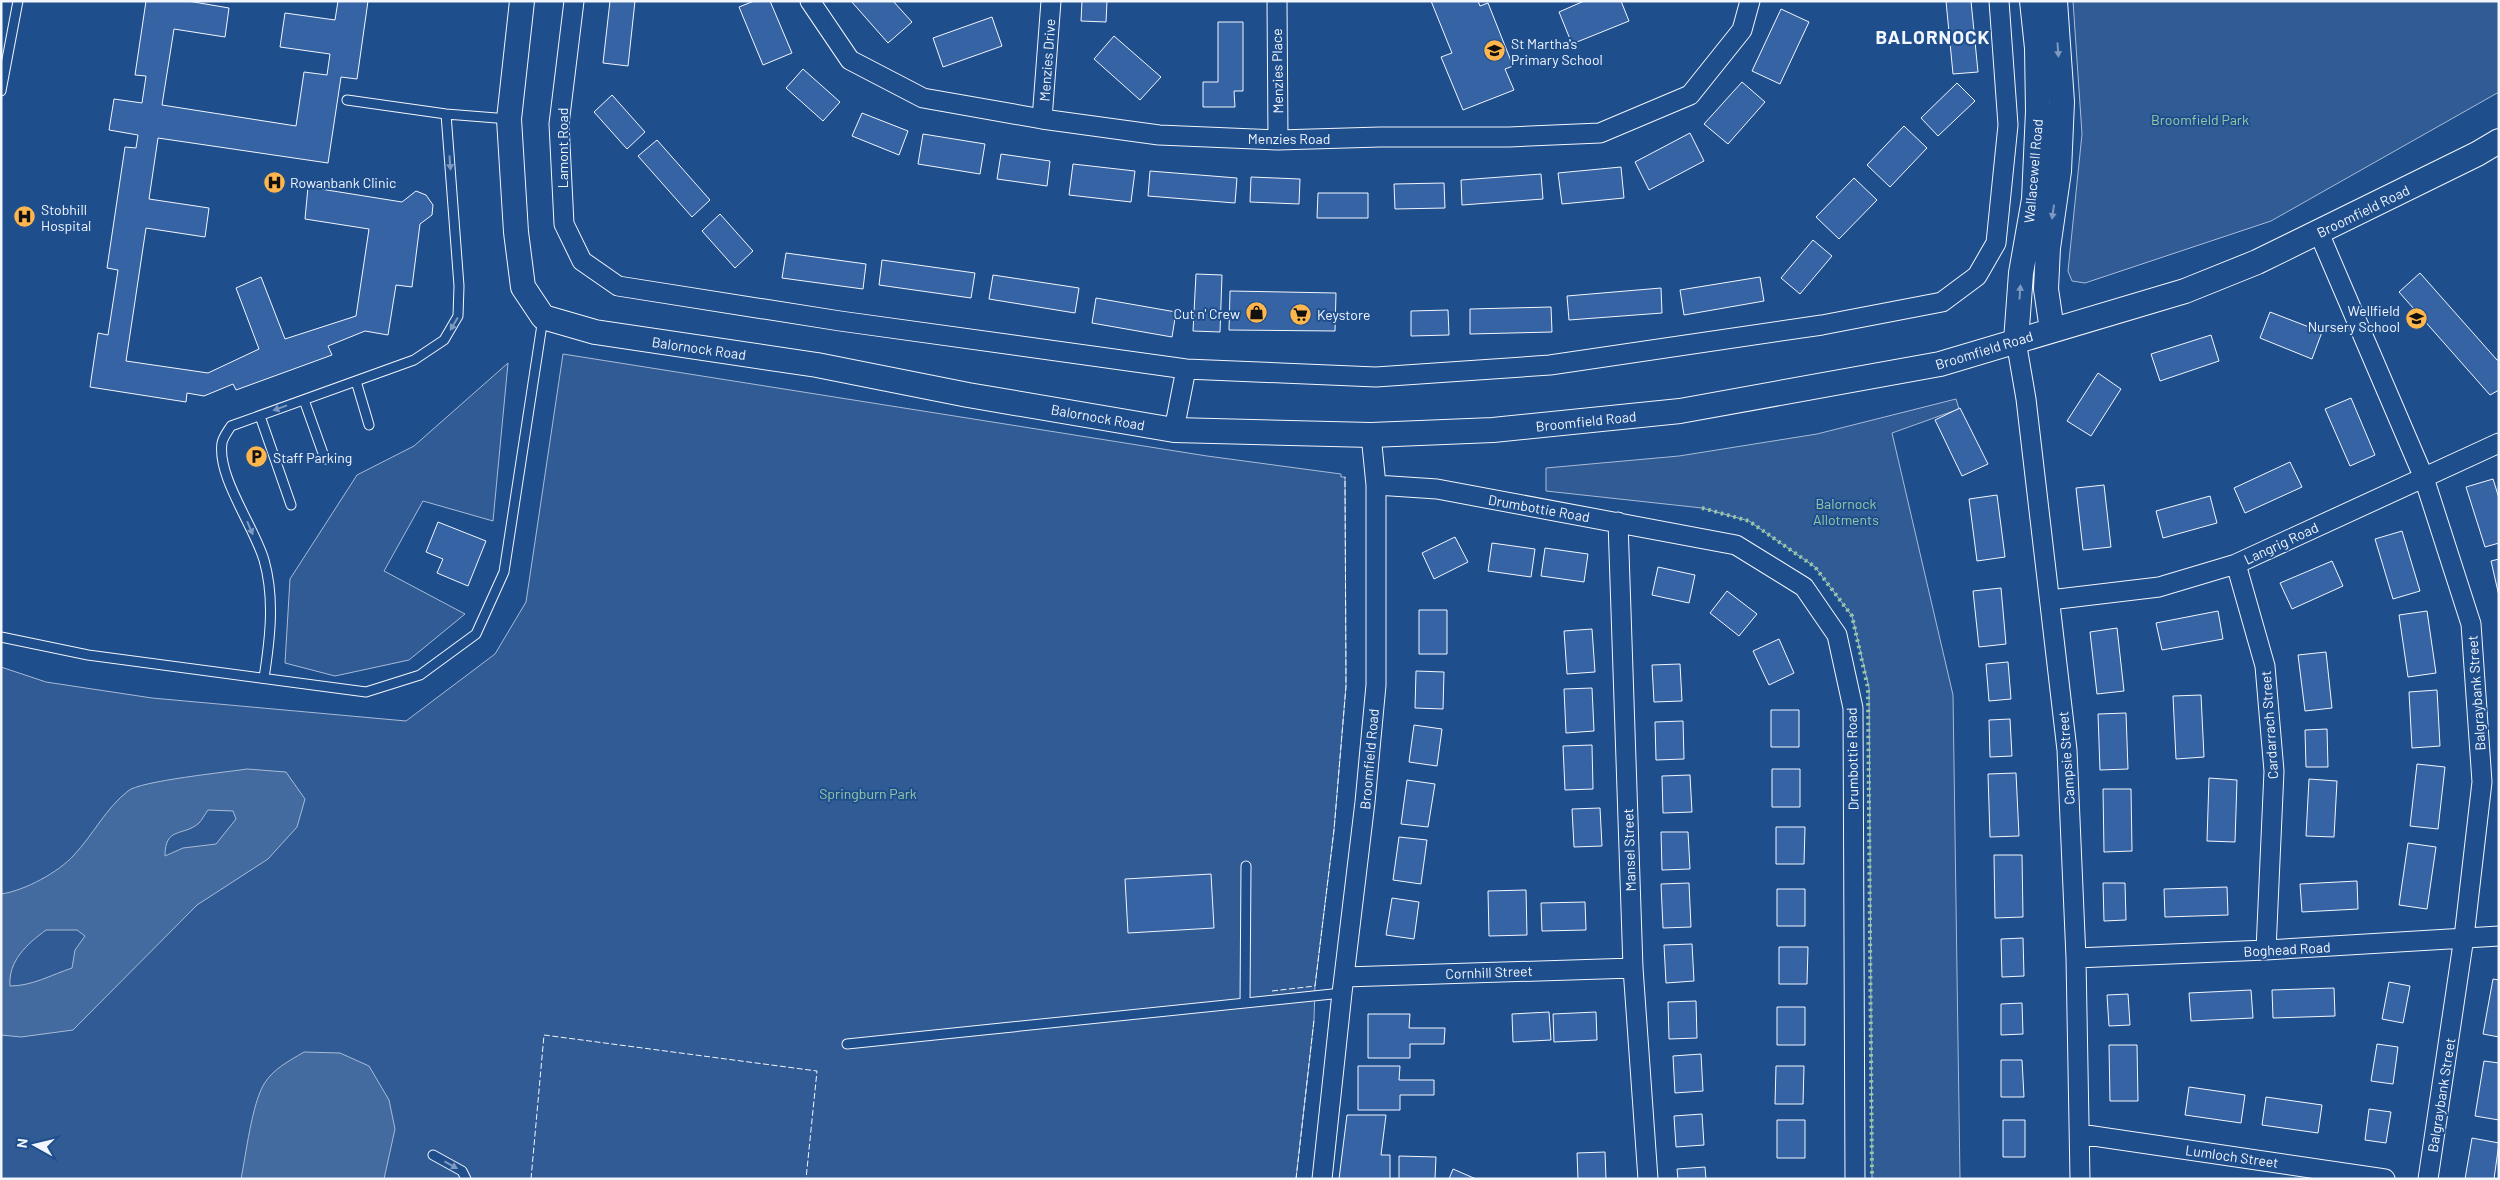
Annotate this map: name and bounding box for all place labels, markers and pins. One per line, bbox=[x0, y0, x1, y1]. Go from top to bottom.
place label: St Martha's Primary School bbox=[1511, 35, 1603, 68]
school or university icon: St Martha's Primary School bbox=[1483, 39, 1507, 63]
hospital icon: Rowanbank Clinic bbox=[262, 170, 286, 194]
place label: Rowanbank Clinic bbox=[290, 174, 396, 191]
place label: Stobhill Hospital bbox=[41, 201, 91, 234]
hospital icon: Stobhill Hospital bbox=[13, 205, 37, 229]
shop icon: Cut n' Crew bbox=[1244, 301, 1268, 325]
supermarket icon: Keystore bbox=[1289, 302, 1313, 326]
place label: Wellfield Nursery School bbox=[2308, 302, 2400, 335]
place label: Cut n' Crew bbox=[1173, 305, 1240, 322]
place label: Keystore bbox=[1317, 306, 1370, 323]
school or university icon: Wellfield Nursery School bbox=[2404, 306, 2428, 330]
parking icon: Staff Parking bbox=[245, 445, 269, 469]
place label: Staff Parking bbox=[273, 449, 352, 466]

